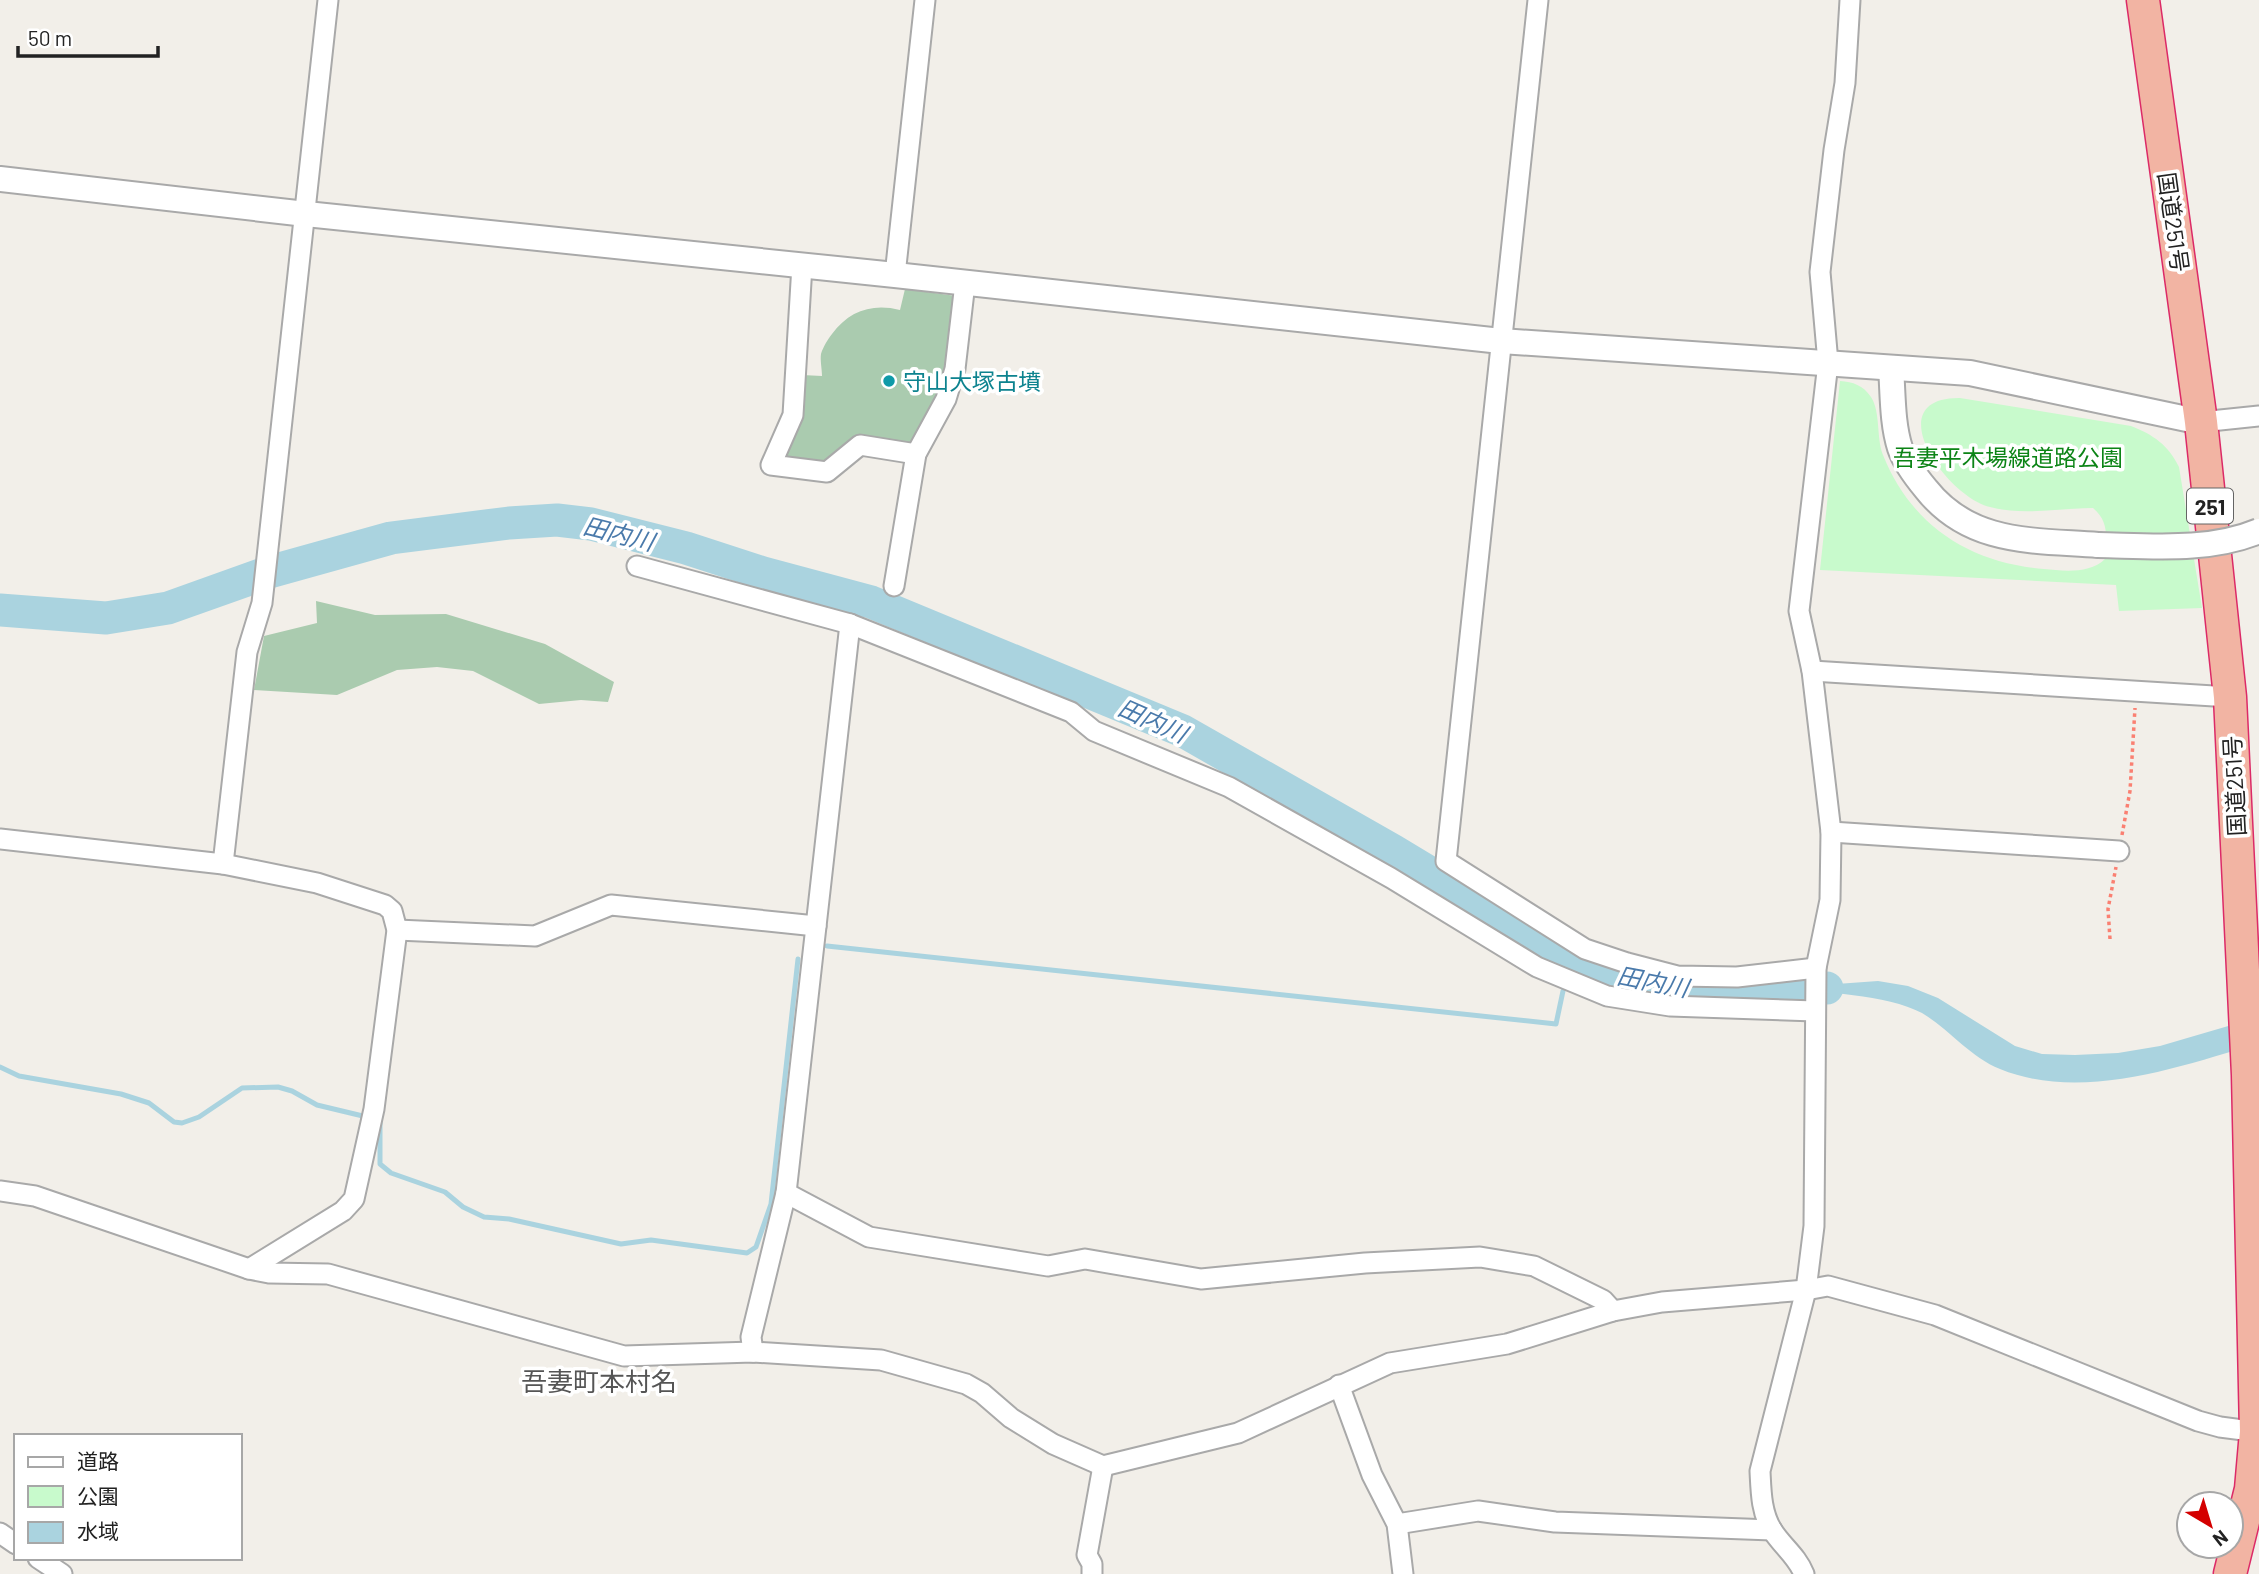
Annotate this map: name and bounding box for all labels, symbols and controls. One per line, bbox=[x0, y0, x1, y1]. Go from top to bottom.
scale bar bbox=[18, 14, 158, 58]
text: 50 m bbox=[28, 25, 72, 50]
street label: 国道251号 bbox=[2153, 170, 2195, 274]
place label: 守山大塚古墳 bbox=[903, 367, 1041, 395]
marker: 守山大塚古墳 bbox=[881, 373, 897, 389]
park label: 吾妻平木場線道路公園 bbox=[1893, 443, 2123, 471]
road number: 251 bbox=[2187, 489, 2233, 524]
water label: 田内川 bbox=[581, 510, 660, 557]
water label: 田内川 bbox=[1114, 692, 1195, 749]
street label: 国道251号 bbox=[2217, 735, 2251, 837]
water label: 田内川 bbox=[1615, 960, 1694, 1003]
district label: 吾妻町本村名 bbox=[521, 1365, 677, 1396]
legend bbox=[14, 1434, 242, 1560]
text: 道路 bbox=[77, 1448, 119, 1473]
text: 公園 bbox=[77, 1483, 119, 1508]
north arrow bbox=[2175, 1490, 2245, 1560]
text: 水域 bbox=[77, 1518, 119, 1543]
text: N bbox=[2209, 1526, 2233, 1552]

